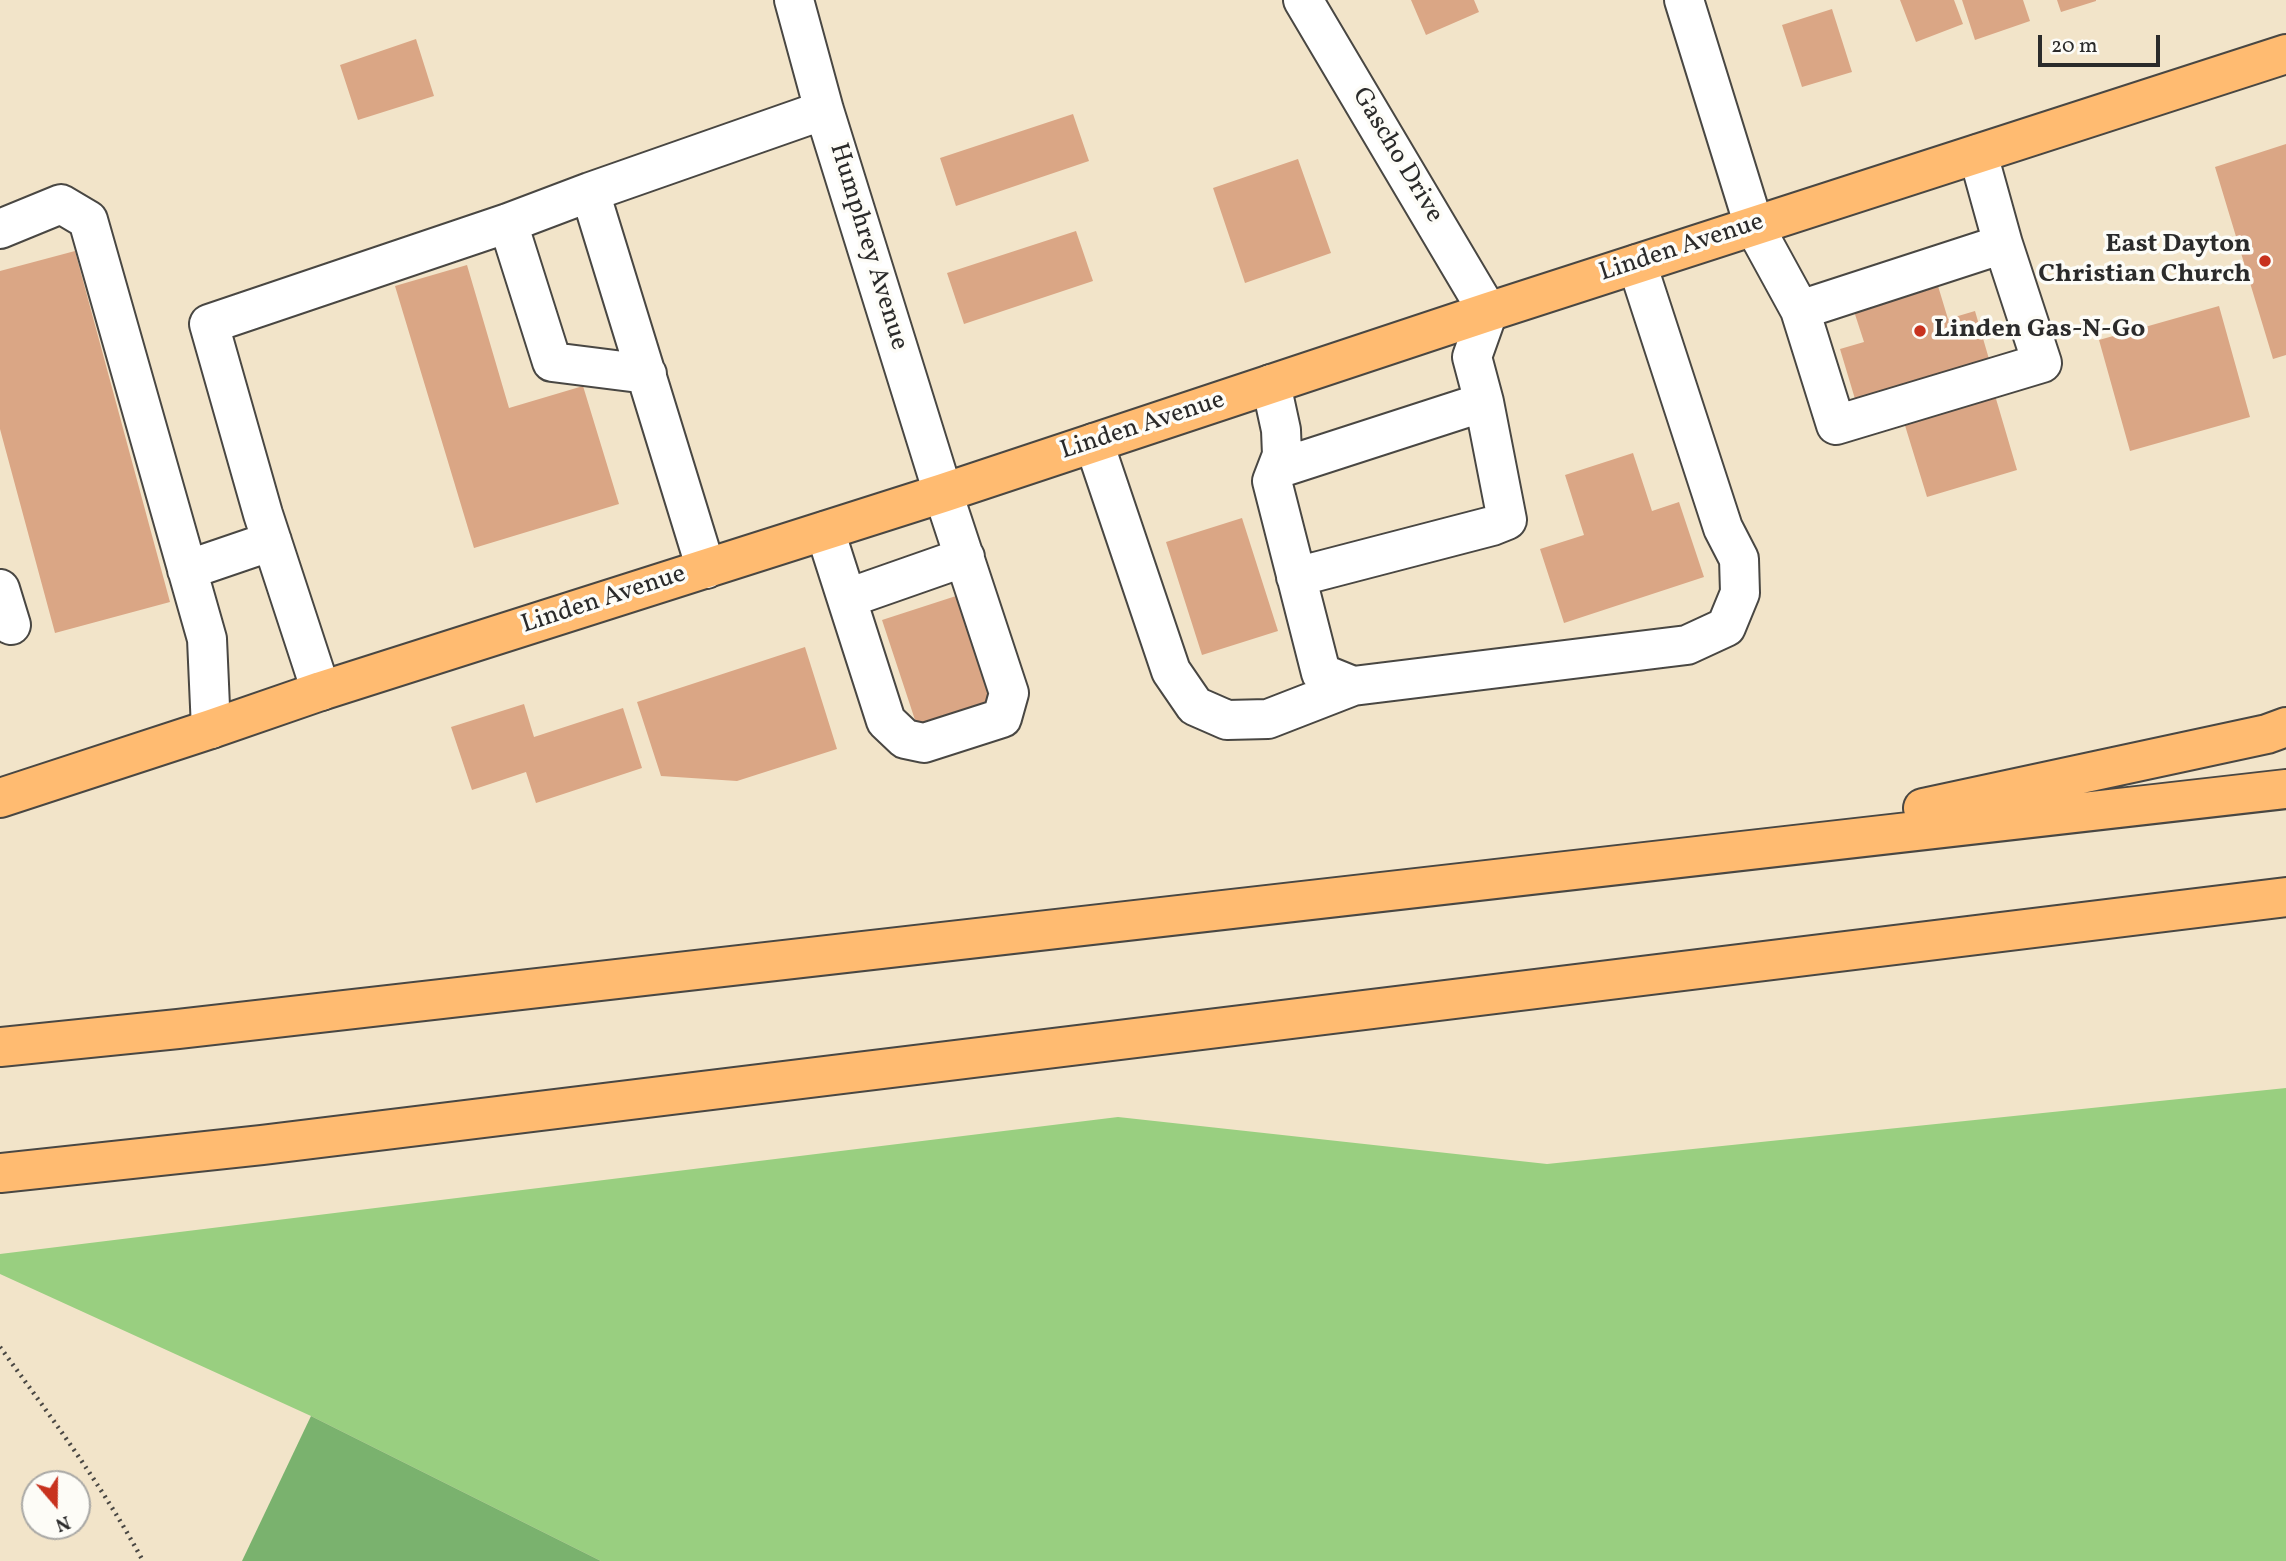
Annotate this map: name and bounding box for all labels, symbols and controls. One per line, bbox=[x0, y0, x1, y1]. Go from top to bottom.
scale bar bbox=[2041, 21, 2164, 65]
text: 20 m bbox=[2051, 32, 2097, 61]
street label: Gascho Drive bbox=[1343, 83, 1449, 229]
street label: Humphrey Avenue bbox=[821, 140, 913, 354]
street label: Linden Avenue bbox=[1596, 208, 1768, 290]
place label: East Dayton Christian Church bbox=[2038, 230, 2251, 292]
marker: East Dayton Christian Church bbox=[2257, 253, 2273, 269]
place label: Linden Gas-N-Go bbox=[1934, 315, 2145, 347]
marker: Linden Gas-N-Go bbox=[1912, 323, 1928, 339]
street label: Linden Avenue bbox=[1057, 386, 1229, 468]
street label: Linden Avenue bbox=[518, 560, 690, 642]
north arrow bbox=[21, 1470, 91, 1540]
text: N bbox=[52, 1508, 73, 1537]

